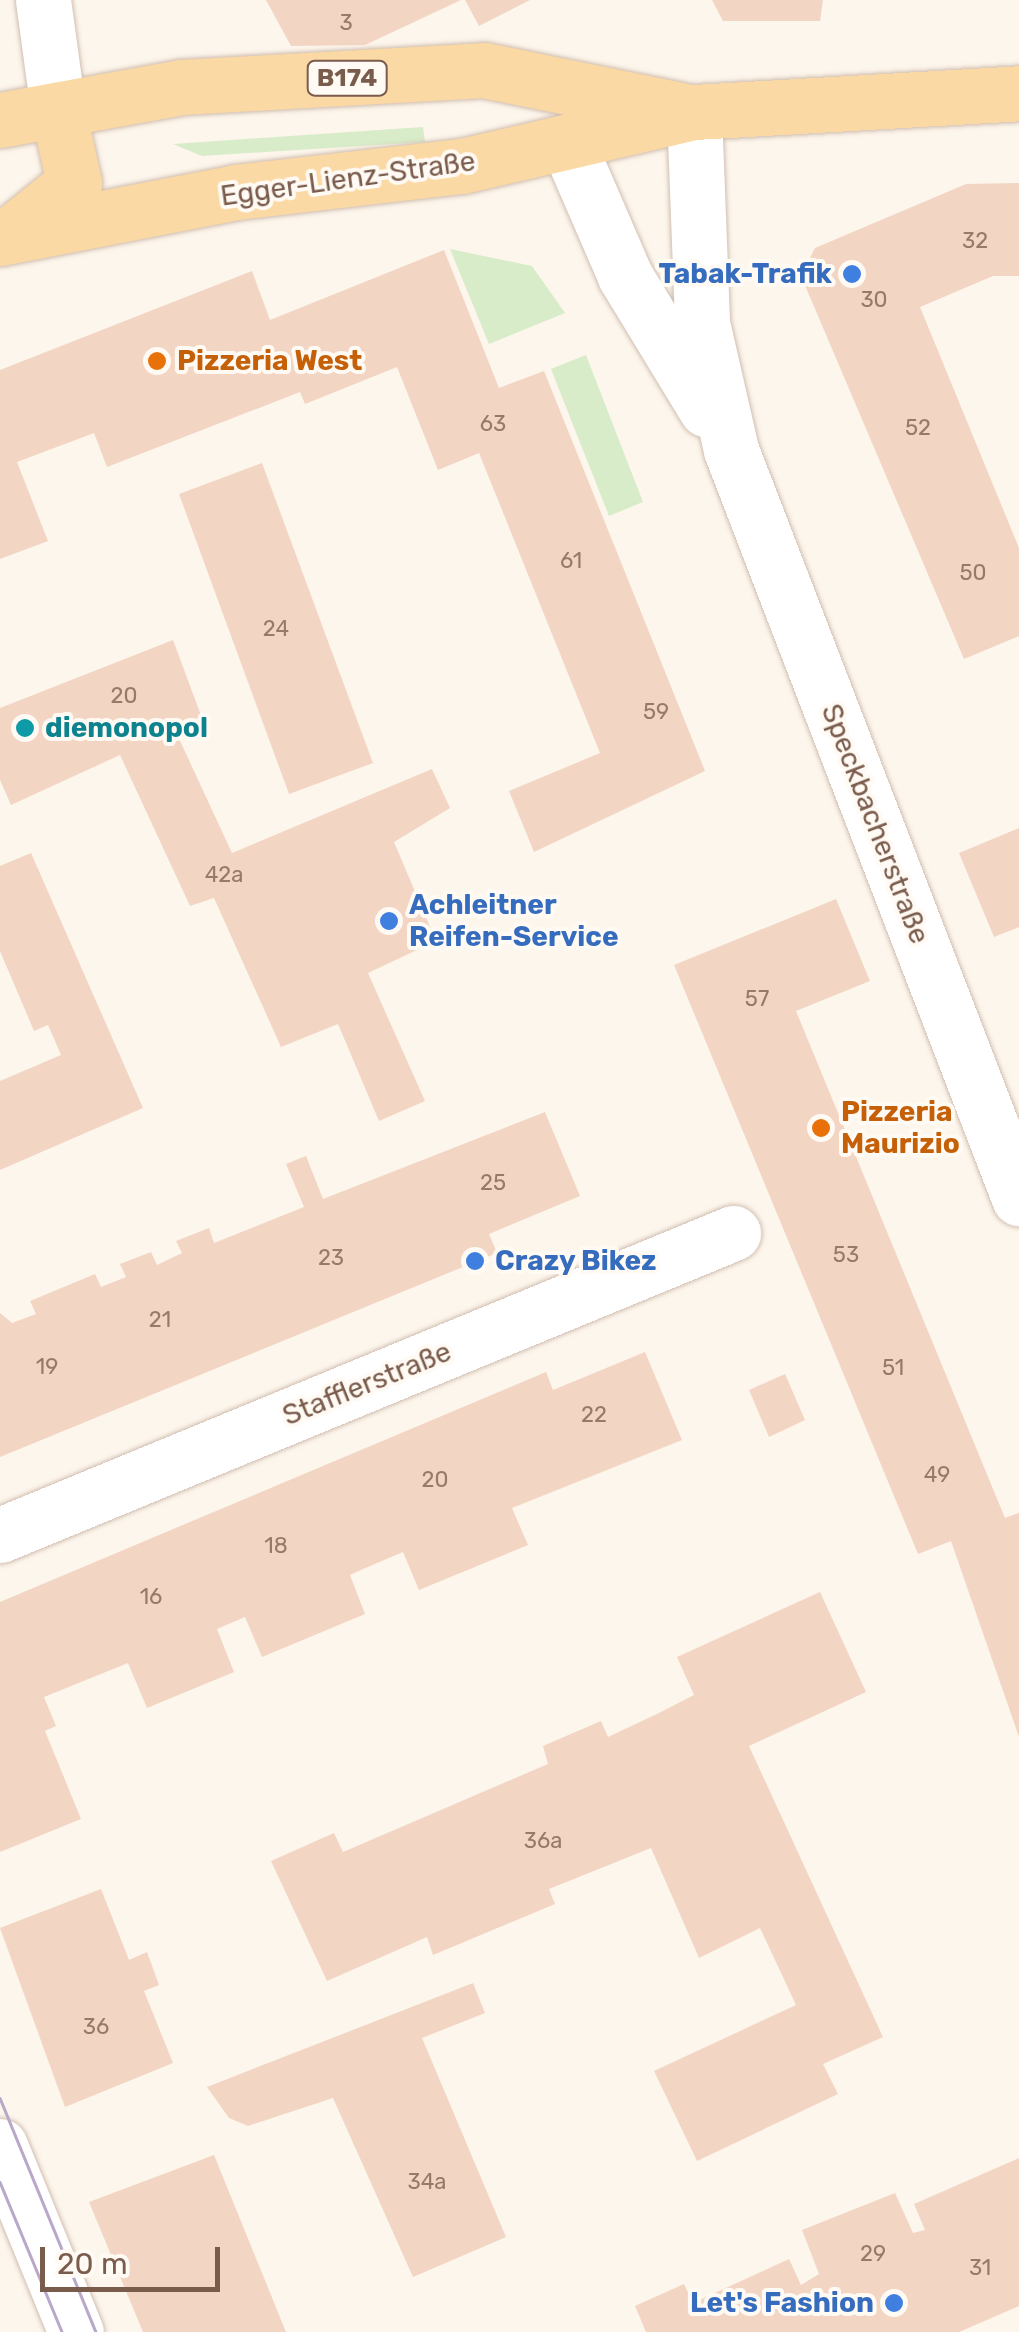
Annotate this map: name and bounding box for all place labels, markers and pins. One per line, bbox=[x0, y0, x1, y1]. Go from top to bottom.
place label: Tabak-Trafik bbox=[659, 257, 832, 291]
marker: Tabak-Trafik bbox=[841, 263, 863, 285]
place label: Pizzeria West bbox=[177, 344, 362, 378]
marker: Pizzeria West bbox=[146, 350, 168, 372]
place label: diemonopol bbox=[45, 711, 208, 745]
marker: diemonopol bbox=[14, 717, 36, 739]
place label: Achleitner Reifen-Service bbox=[409, 888, 619, 954]
marker: Achleitner Reifen-Service bbox=[378, 910, 400, 932]
place label: Pizzeria Maurizio bbox=[841, 1095, 960, 1161]
marker: Pizzeria Maurizio bbox=[810, 1117, 832, 1139]
place label: Crazy Bikez bbox=[495, 1244, 657, 1278]
marker: Crazy Bikez bbox=[464, 1250, 486, 1272]
place label: Let's Fashion bbox=[690, 2286, 874, 2320]
marker: Let's Fashion bbox=[883, 2292, 905, 2314]

